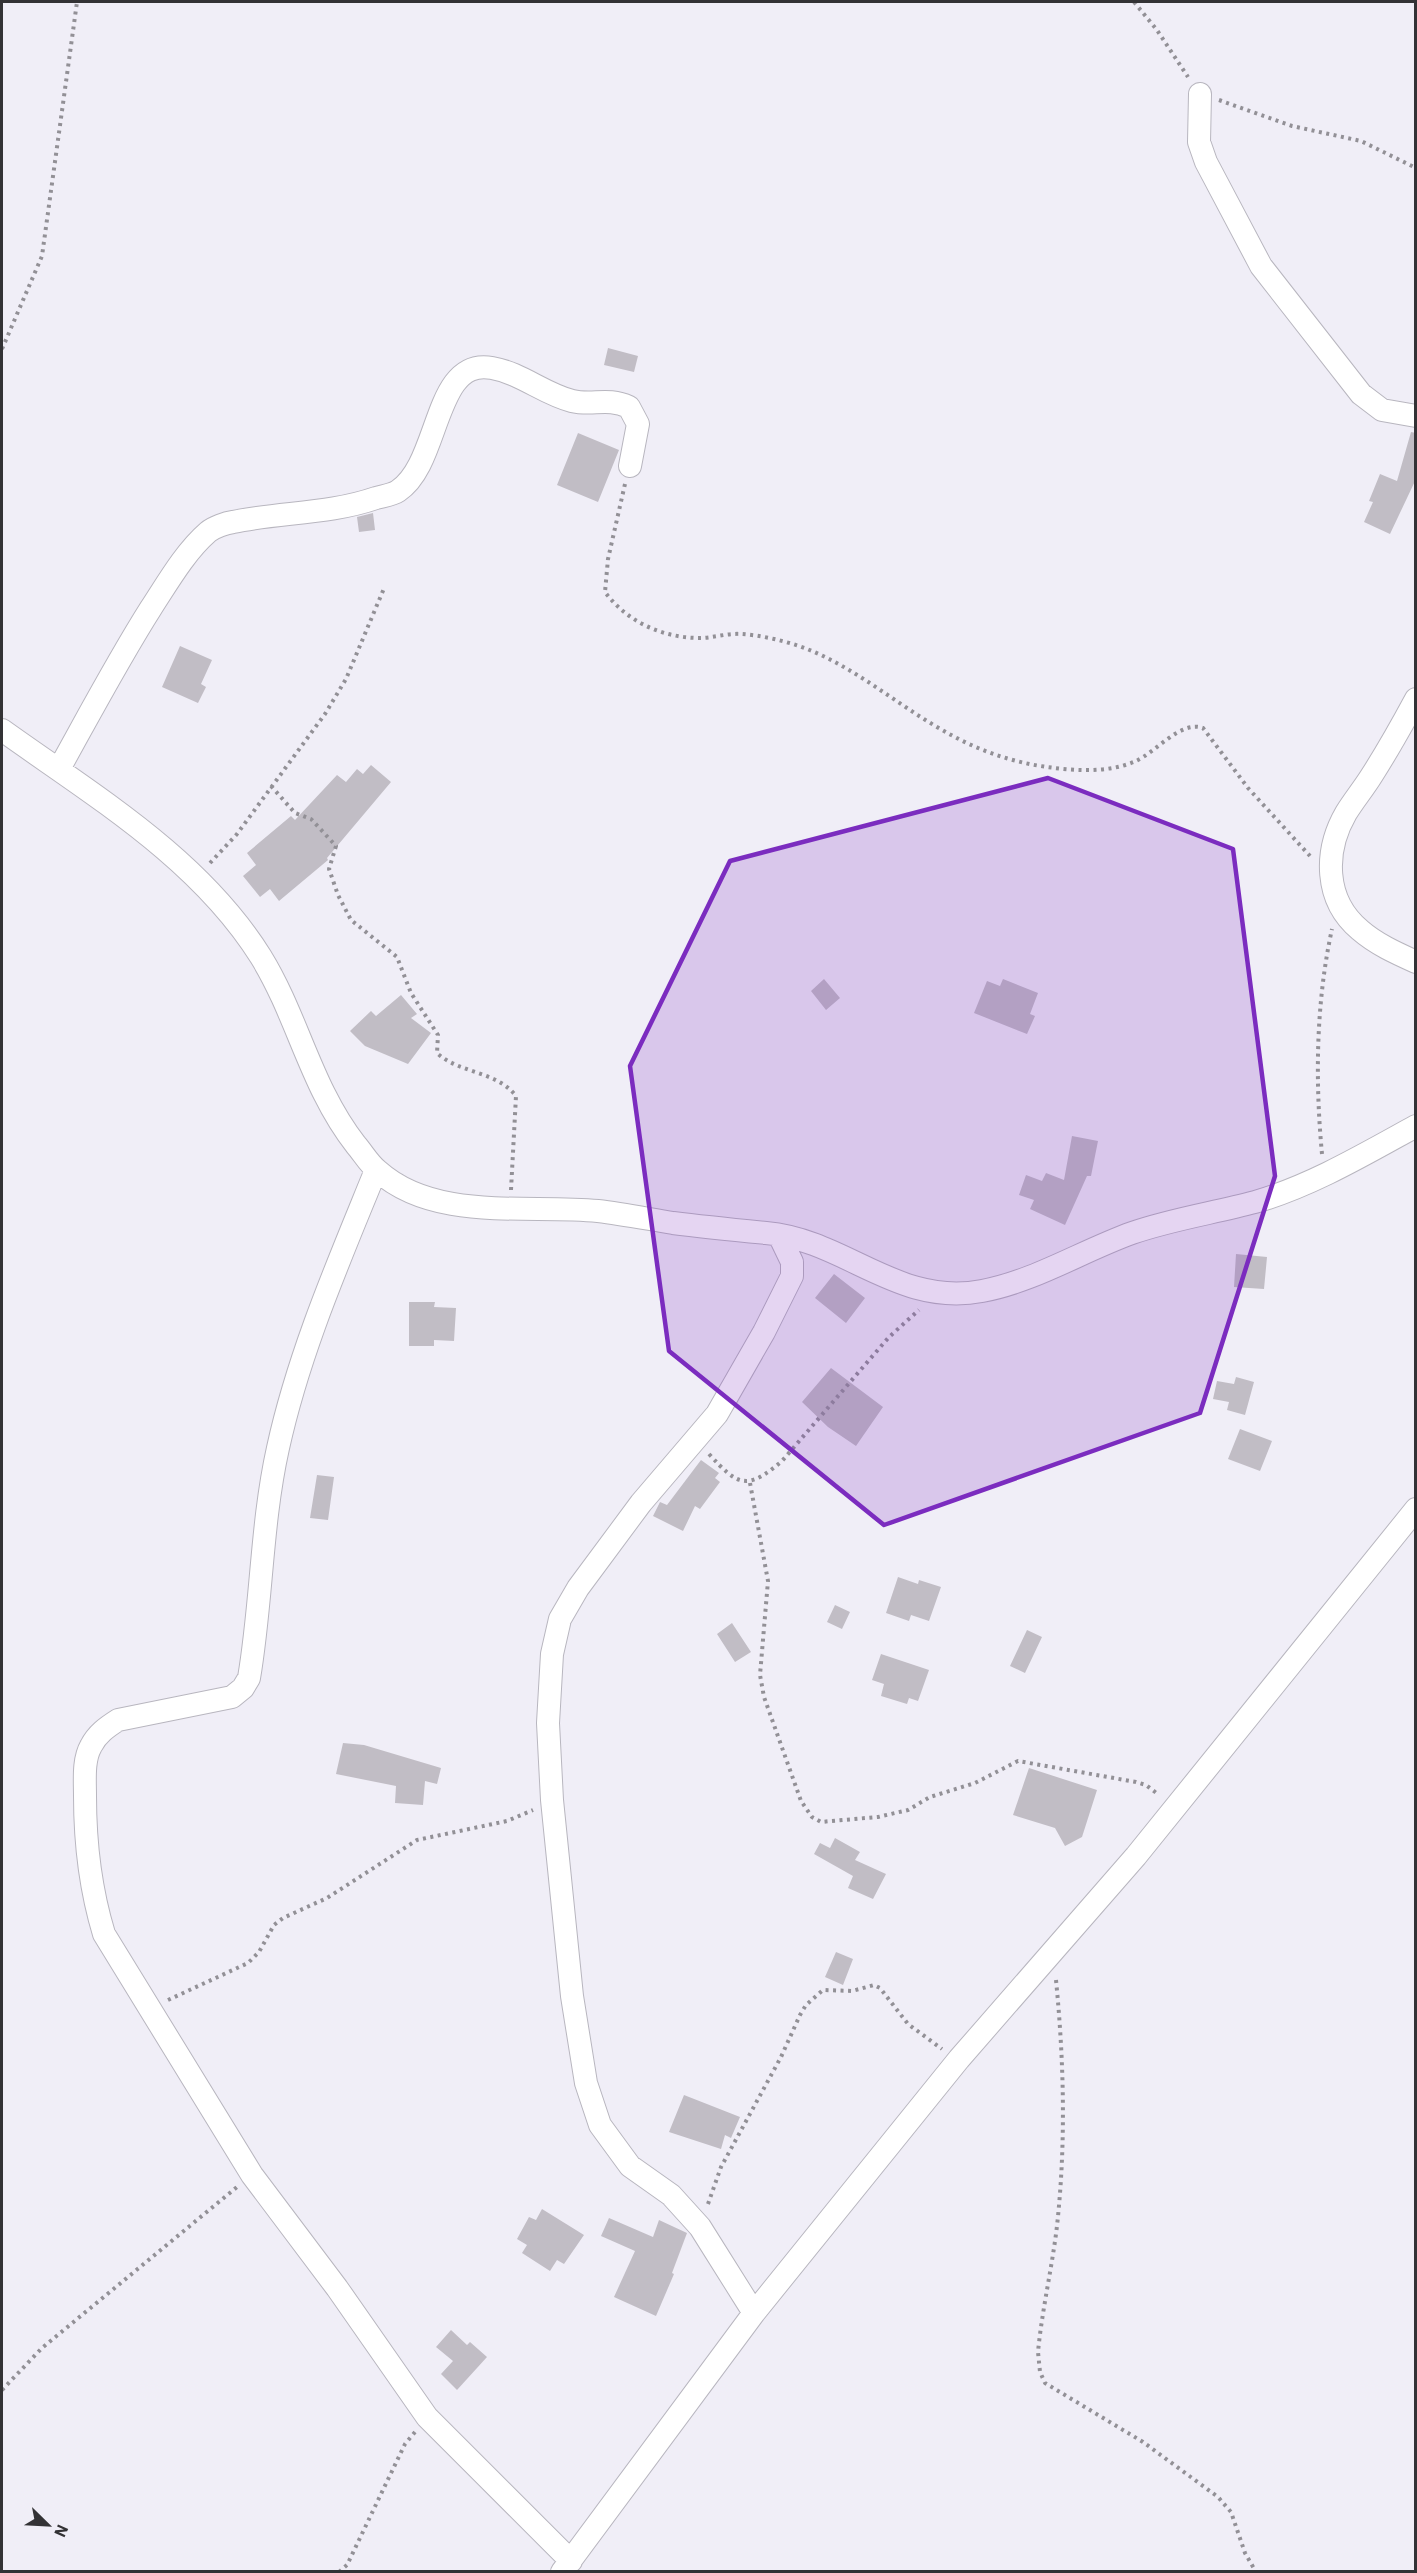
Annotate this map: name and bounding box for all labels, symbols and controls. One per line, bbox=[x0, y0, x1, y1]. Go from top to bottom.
north arrow bbox=[18, 2495, 78, 2555]
text: N bbox=[50, 2522, 73, 2540]

